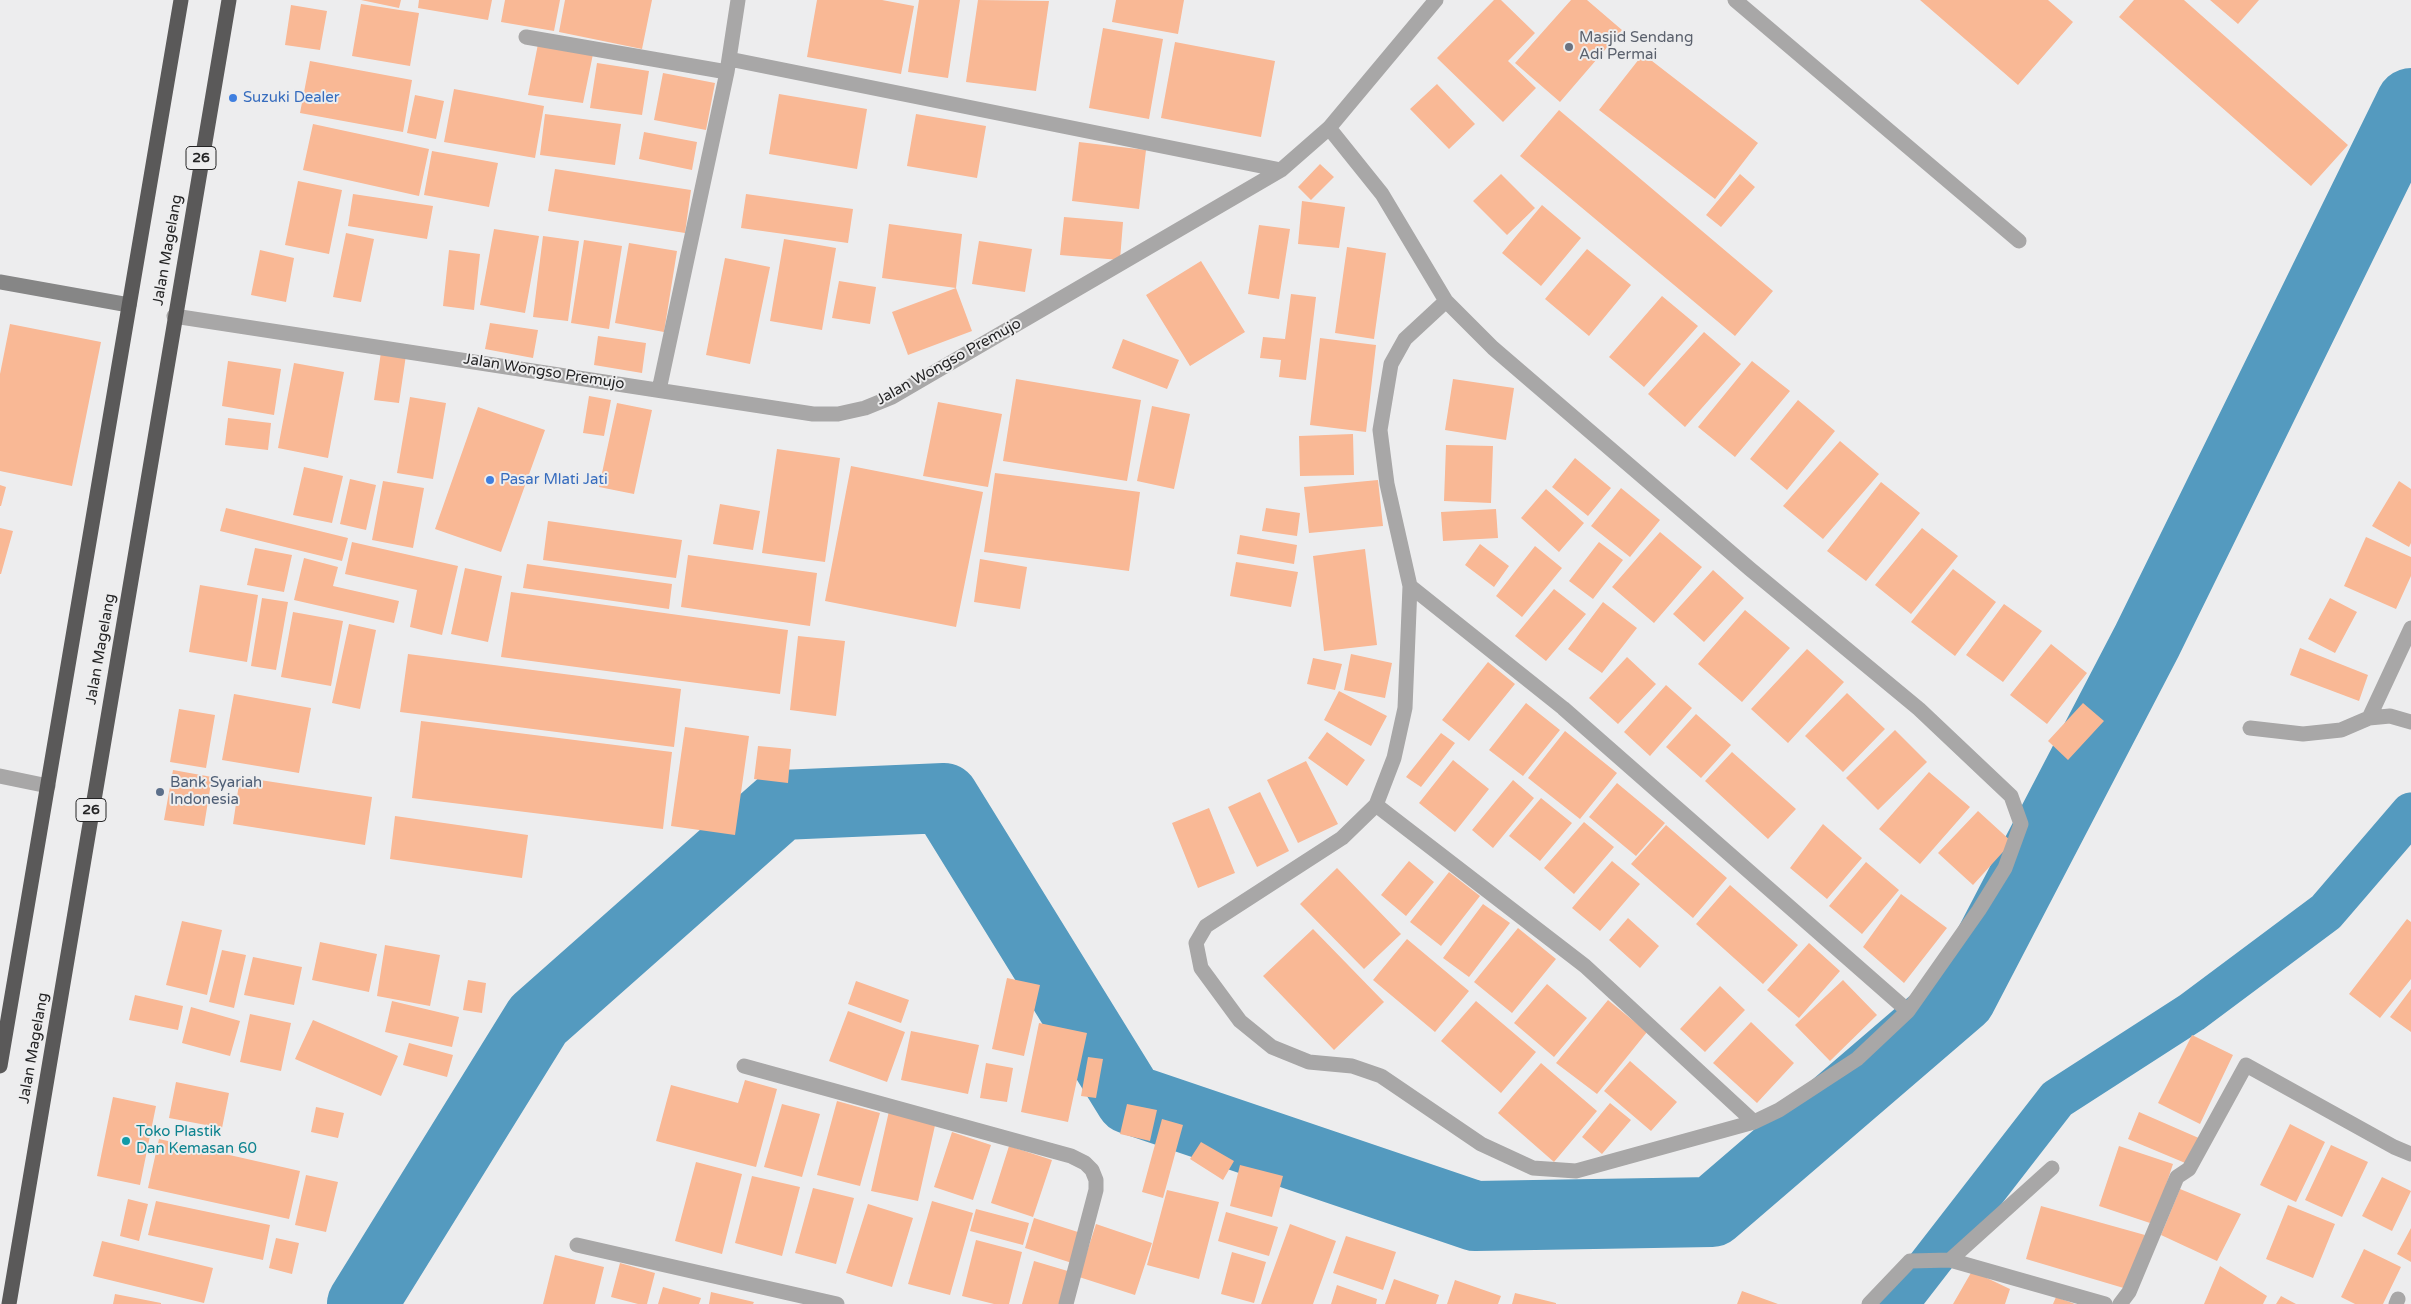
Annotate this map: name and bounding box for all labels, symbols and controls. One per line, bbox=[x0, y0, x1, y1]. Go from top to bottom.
place label: Masjid Sendang Adi Permai bbox=[1579, 29, 1693, 64]
marker: Masjid Sendang Adi Permai bbox=[1563, 41, 1575, 53]
place label: Suzuki Dealer bbox=[243, 89, 340, 107]
marker: Suzuki Dealer bbox=[227, 92, 239, 104]
road number: 26 bbox=[186, 146, 216, 170]
street label: Jalan Magelang bbox=[149, 193, 187, 307]
street label: Jalan Wongso Premujo bbox=[873, 315, 1025, 409]
street label: Jalan Wongso Premujo bbox=[462, 350, 626, 394]
place label: Pasar Mlati Jati bbox=[500, 471, 608, 489]
marker: Pasar Mlati Jati bbox=[484, 474, 496, 486]
street label: Jalan Magelang bbox=[82, 592, 120, 706]
place label: Bank Syariah Indonesia bbox=[170, 774, 262, 809]
marker: Bank Syariah Indonesia bbox=[154, 786, 166, 798]
road number: 26 bbox=[76, 798, 106, 822]
street label: Jalan Magelang bbox=[15, 991, 53, 1105]
place label: Toko Plastik Dan Kemasan 60 bbox=[136, 1123, 257, 1158]
marker: Toko Plastik Dan Kemasan 60 bbox=[120, 1135, 132, 1147]

